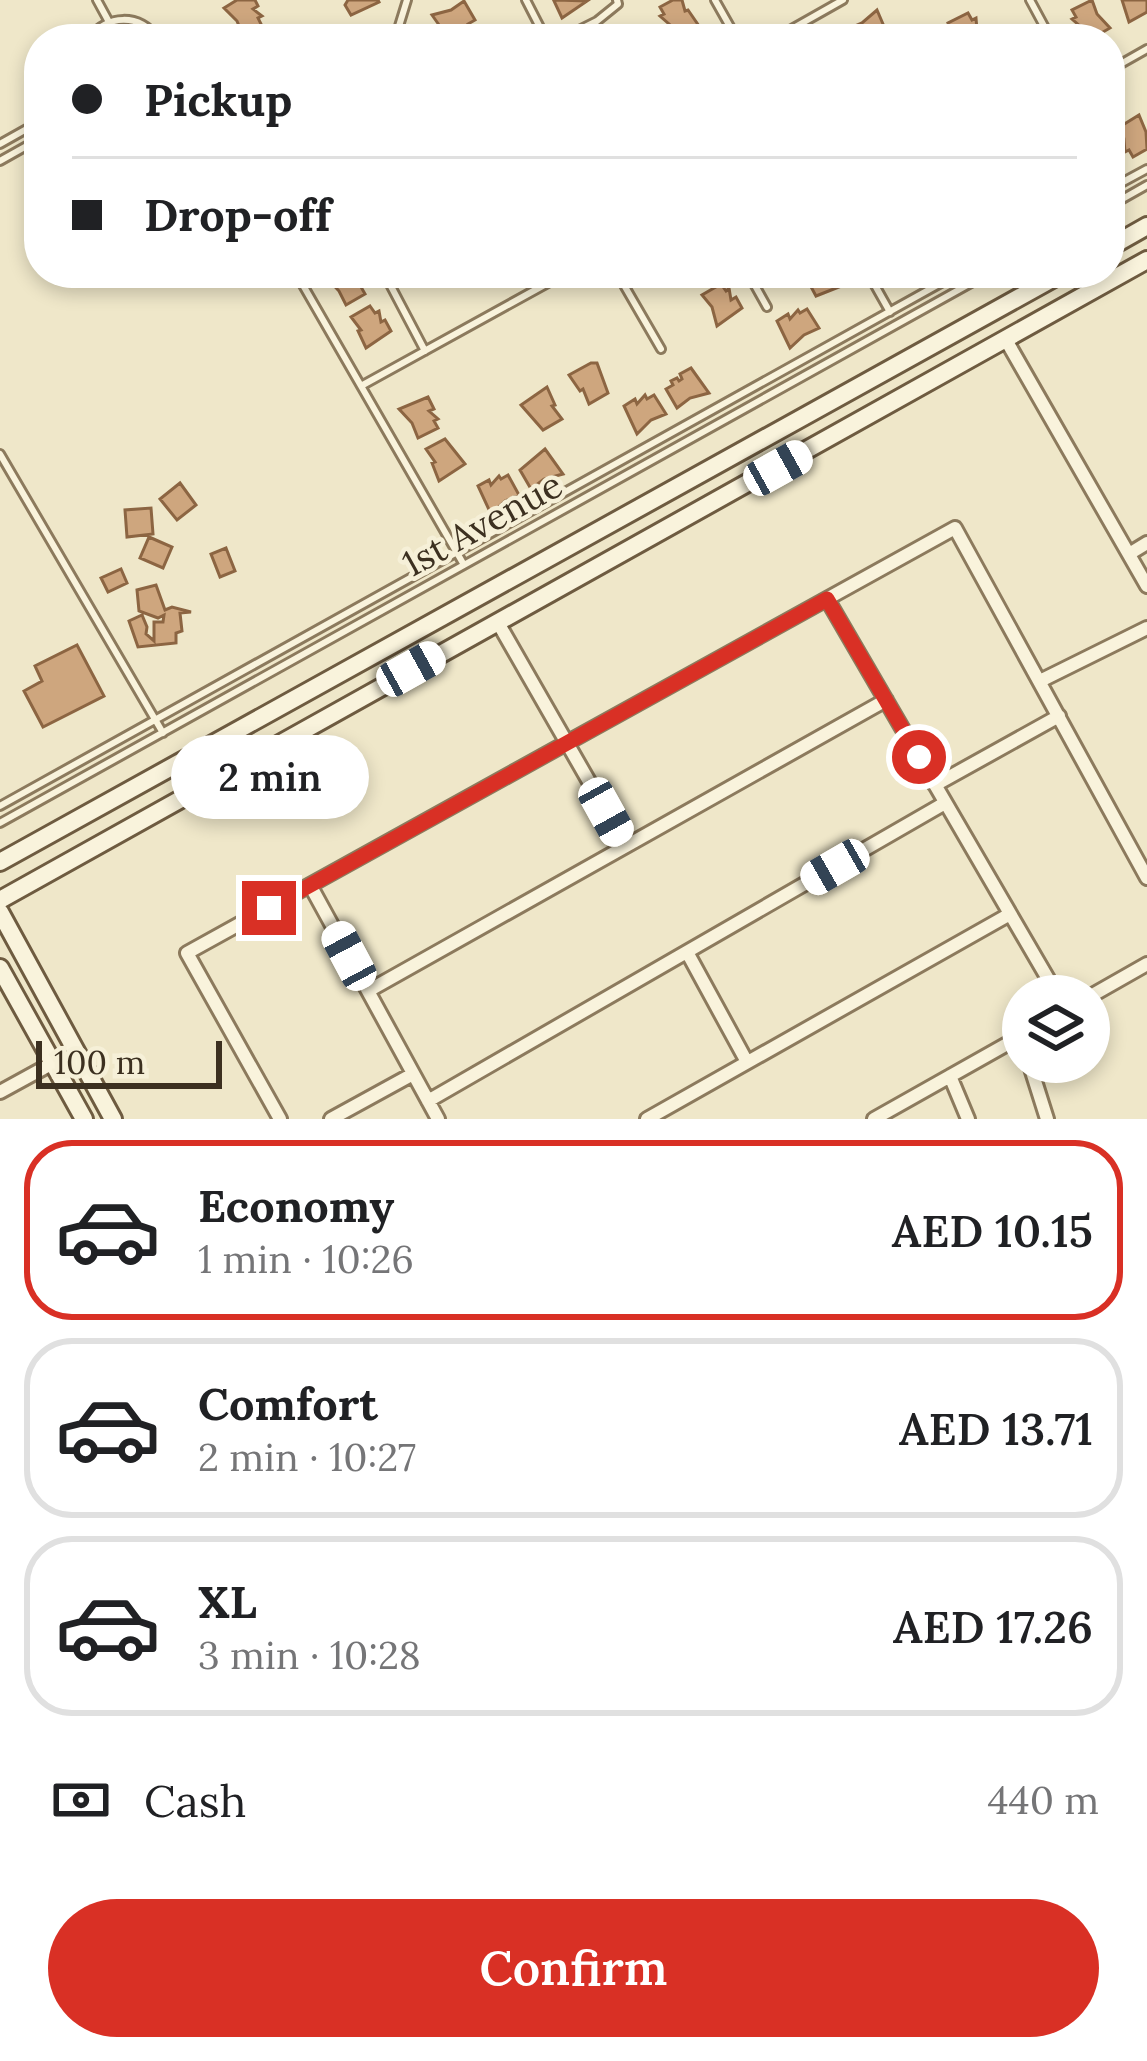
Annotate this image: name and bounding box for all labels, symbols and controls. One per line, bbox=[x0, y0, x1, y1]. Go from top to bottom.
text: Pickup bbox=[144, 71, 292, 128]
text: Drop-off bbox=[144, 186, 331, 243]
car bbox=[738, 435, 818, 501]
street label: 1st Avenue bbox=[394, 461, 570, 587]
car bbox=[371, 636, 451, 702]
route start bbox=[892, 730, 946, 784]
callout: 2 min bbox=[170, 734, 368, 818]
text: 2 min bbox=[218, 752, 322, 802]
car bbox=[573, 772, 639, 852]
car bbox=[795, 833, 875, 901]
route end bbox=[242, 881, 296, 935]
car bbox=[316, 916, 382, 996]
map controls bbox=[1002, 975, 1110, 1083]
button: layers bbox=[1002, 975, 1110, 1083]
scale bar bbox=[36, 1035, 222, 1088]
text: 100 m bbox=[54, 1041, 145, 1083]
icon: car bbox=[54, 1176, 162, 1284]
text: Economy bbox=[198, 1177, 394, 1234]
text: AED 10.15 bbox=[892, 1202, 1093, 1259]
text: 1 min · 10:26 bbox=[198, 1234, 414, 1284]
icon: car bbox=[54, 1374, 162, 1482]
text: Comfort bbox=[198, 1375, 378, 1432]
text: AED 13.71 bbox=[899, 1400, 1093, 1457]
text: 2 min · 10:27 bbox=[198, 1432, 416, 1482]
icon: car bbox=[54, 1572, 162, 1680]
text: XL bbox=[198, 1573, 257, 1630]
text: AED 17.26 bbox=[893, 1598, 1093, 1655]
text: 3 min · 10:28 bbox=[198, 1630, 421, 1680]
icon: cash bbox=[48, 1767, 114, 1833]
text: Cash bbox=[144, 1772, 246, 1829]
text: 440 m bbox=[987, 1775, 1099, 1825]
button: Confirm bbox=[48, 1899, 1099, 2037]

